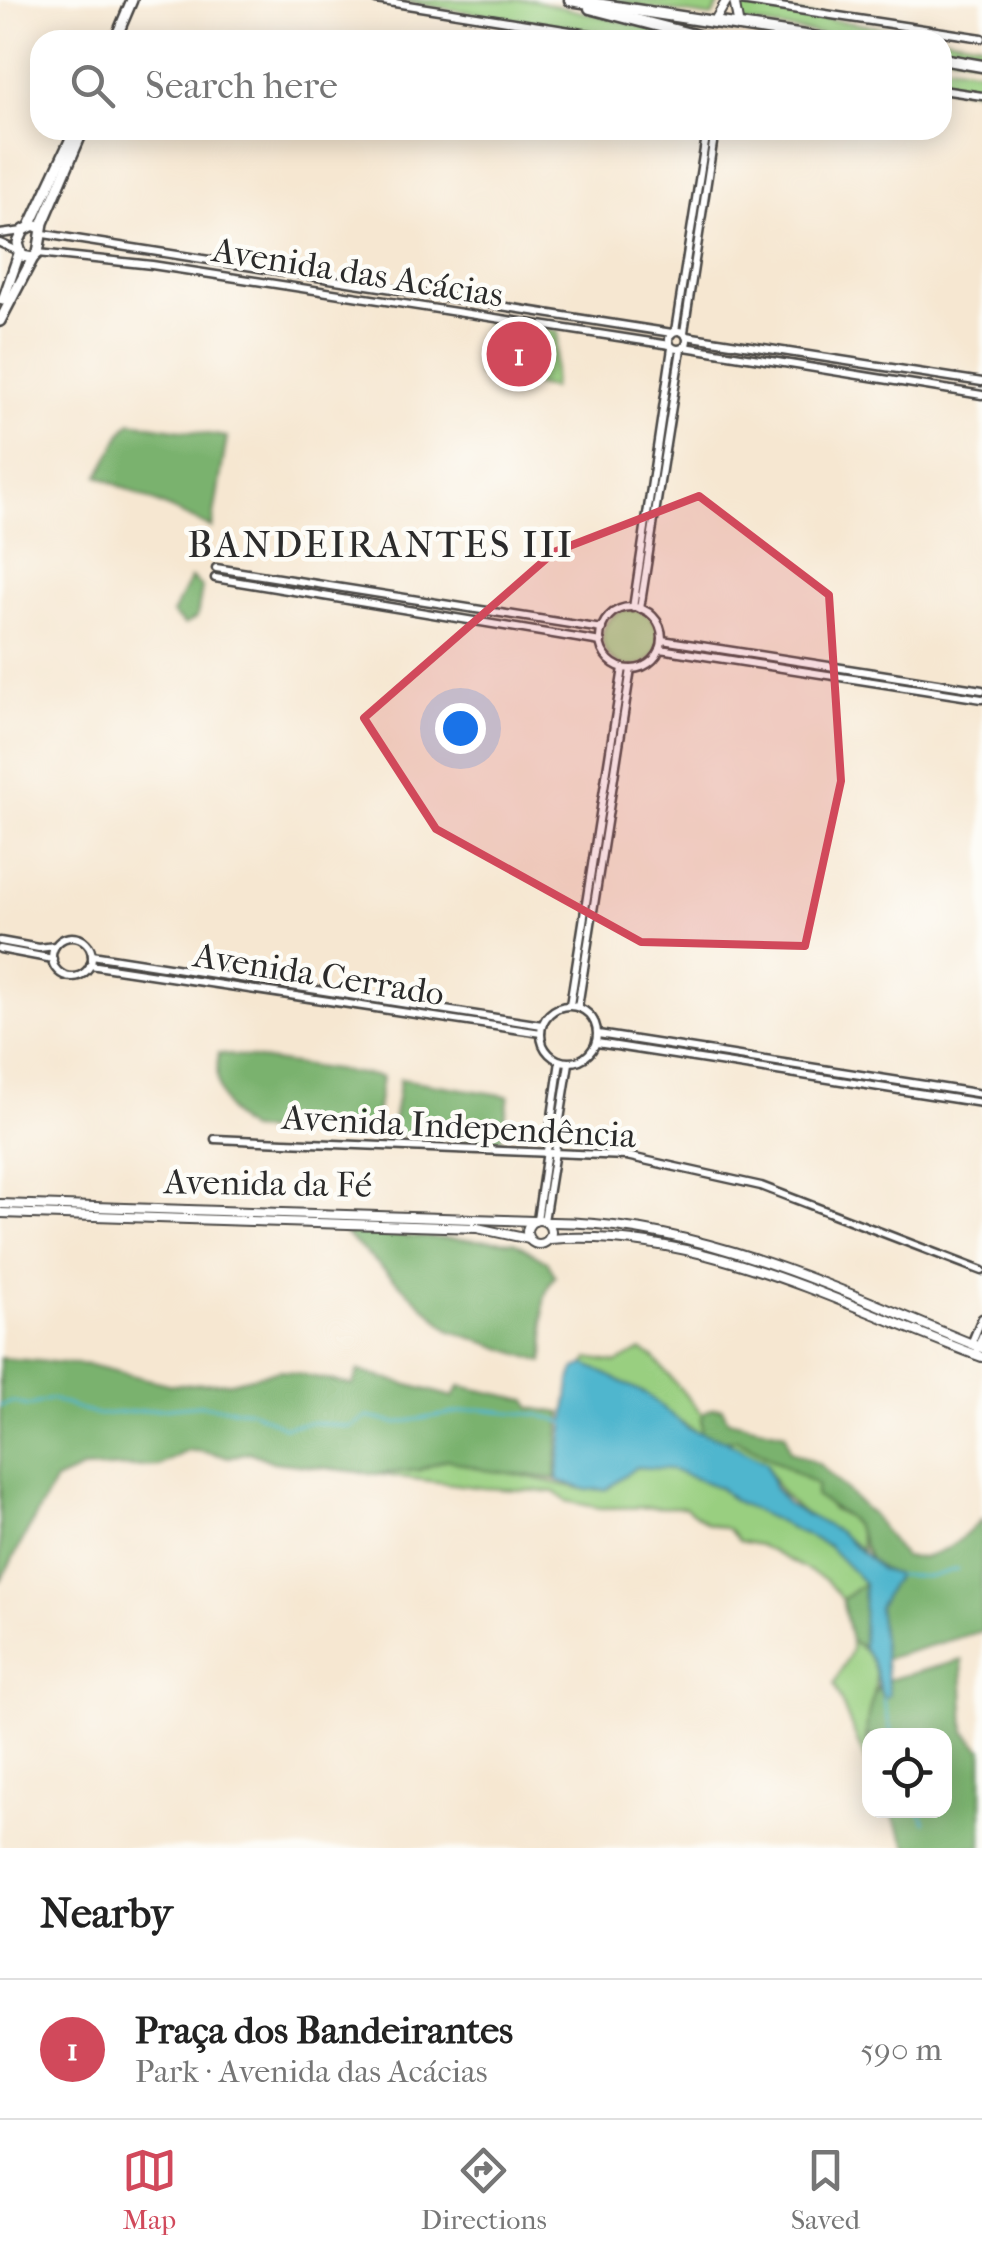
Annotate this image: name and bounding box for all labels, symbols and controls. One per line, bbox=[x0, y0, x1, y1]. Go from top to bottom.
search box bbox=[30, 30, 952, 140]
icon: search bbox=[65, 58, 120, 113]
text: Search here bbox=[145, 63, 338, 108]
street label: Avenida das Acácias bbox=[208, 229, 506, 316]
pin: 1 bbox=[486, 316, 552, 392]
district label: BANDEIRANTES III bbox=[188, 522, 574, 567]
your location bbox=[435, 703, 486, 754]
street label: Avenida Cerrado bbox=[189, 934, 447, 1015]
street label: Avenida Independência bbox=[279, 1097, 638, 1156]
street label: Avenida da Fé bbox=[162, 1161, 372, 1206]
map controls bbox=[862, 1728, 952, 1818]
button: locate bbox=[862, 1728, 952, 1818]
text: Nearby bbox=[40, 1889, 172, 1938]
text: Praça dos Bandeirantes bbox=[135, 2008, 513, 2053]
text: 1 bbox=[67, 2031, 78, 2068]
text: 590 m bbox=[860, 2031, 942, 2068]
text: Park · Avenida das Acácias bbox=[135, 2053, 488, 2090]
tab: Map bbox=[122, 2143, 177, 2236]
tab: Directions bbox=[421, 2143, 547, 2236]
tab: Saved bbox=[791, 2143, 860, 2236]

